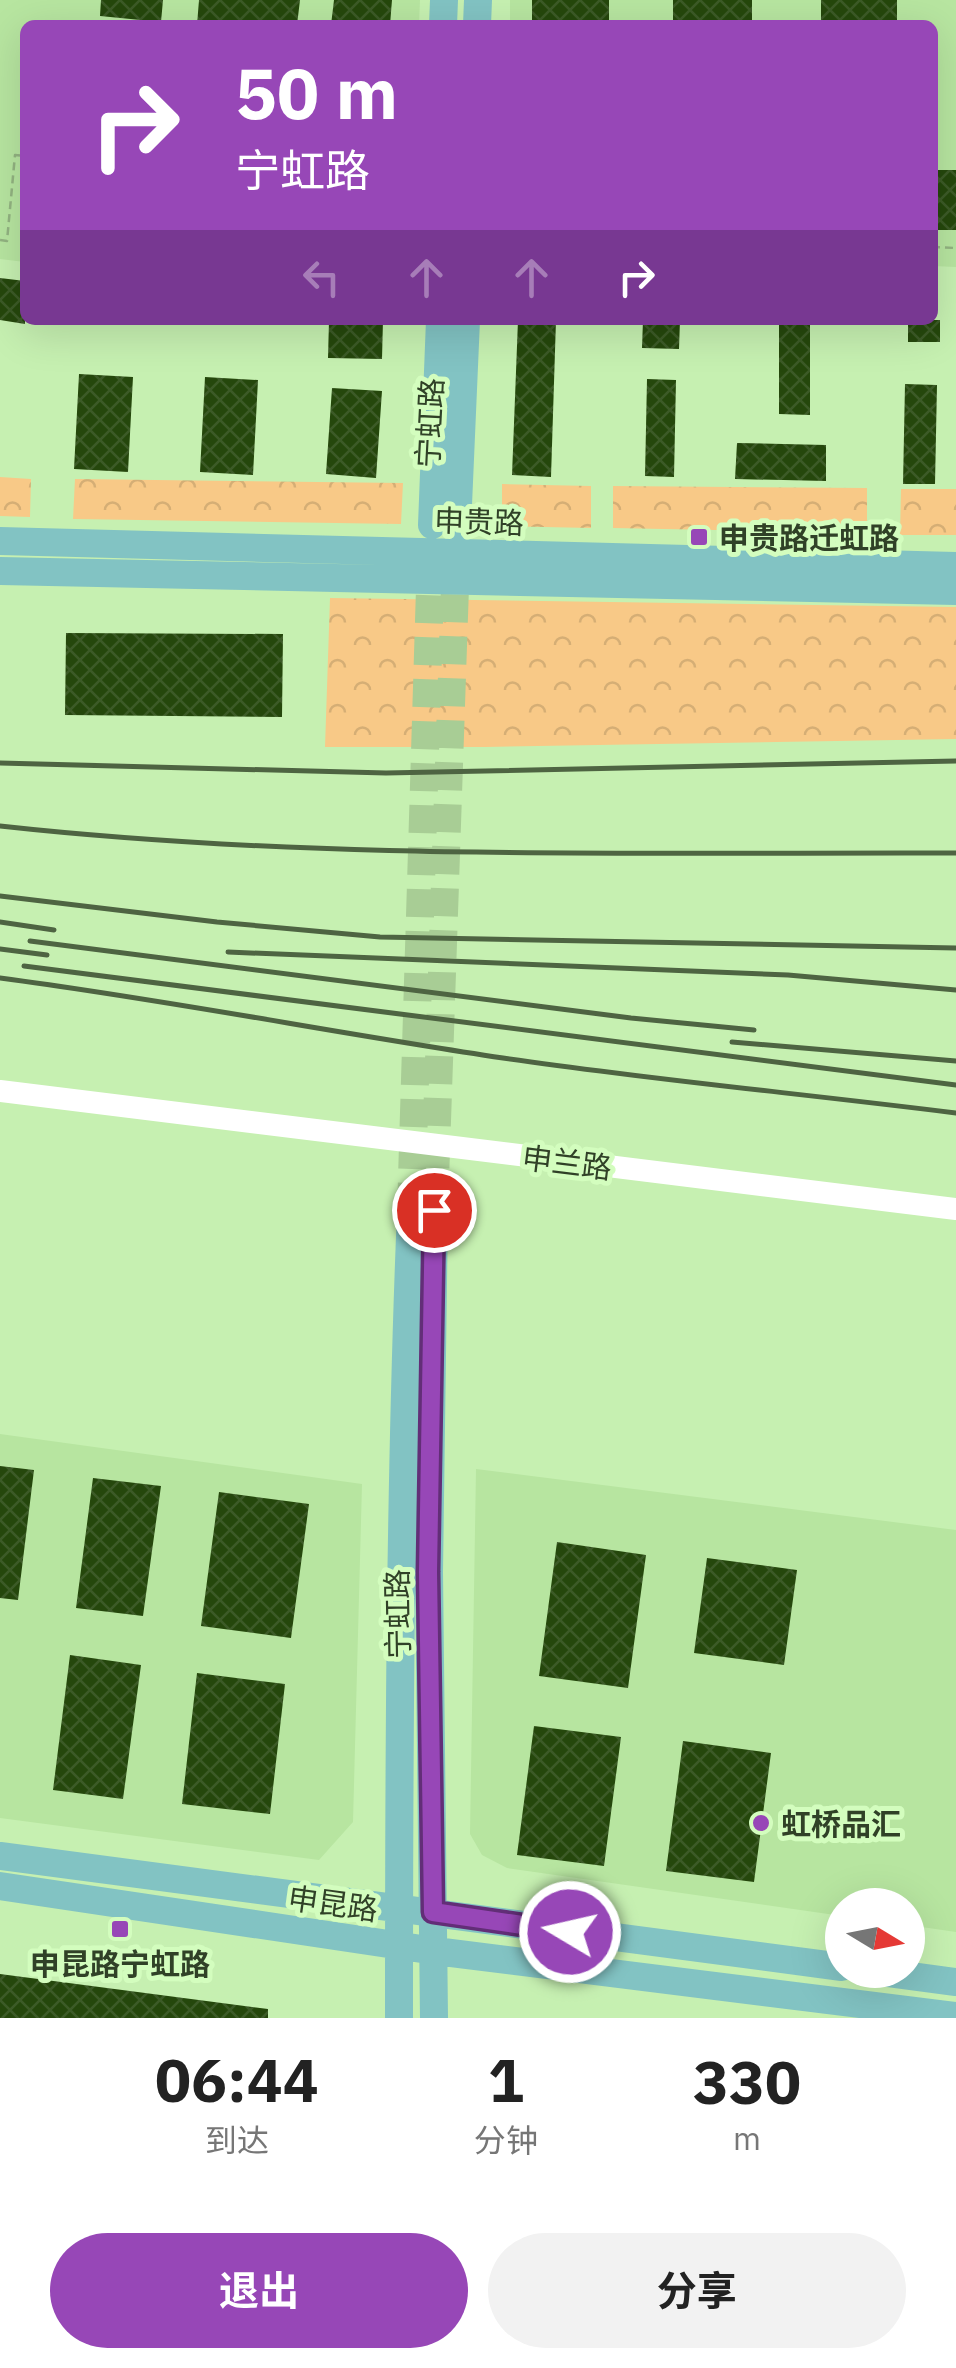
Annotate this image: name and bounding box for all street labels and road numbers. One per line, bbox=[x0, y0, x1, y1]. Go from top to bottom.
street label: 宁虹路 bbox=[407, 377, 451, 469]
street label: 申贵路 bbox=[433, 500, 525, 542]
street label: 申兰路 bbox=[520, 1137, 614, 1187]
street label: 宁虹路 bbox=[377, 1569, 417, 1659]
street label: 申昆路 bbox=[286, 1877, 380, 1929]

